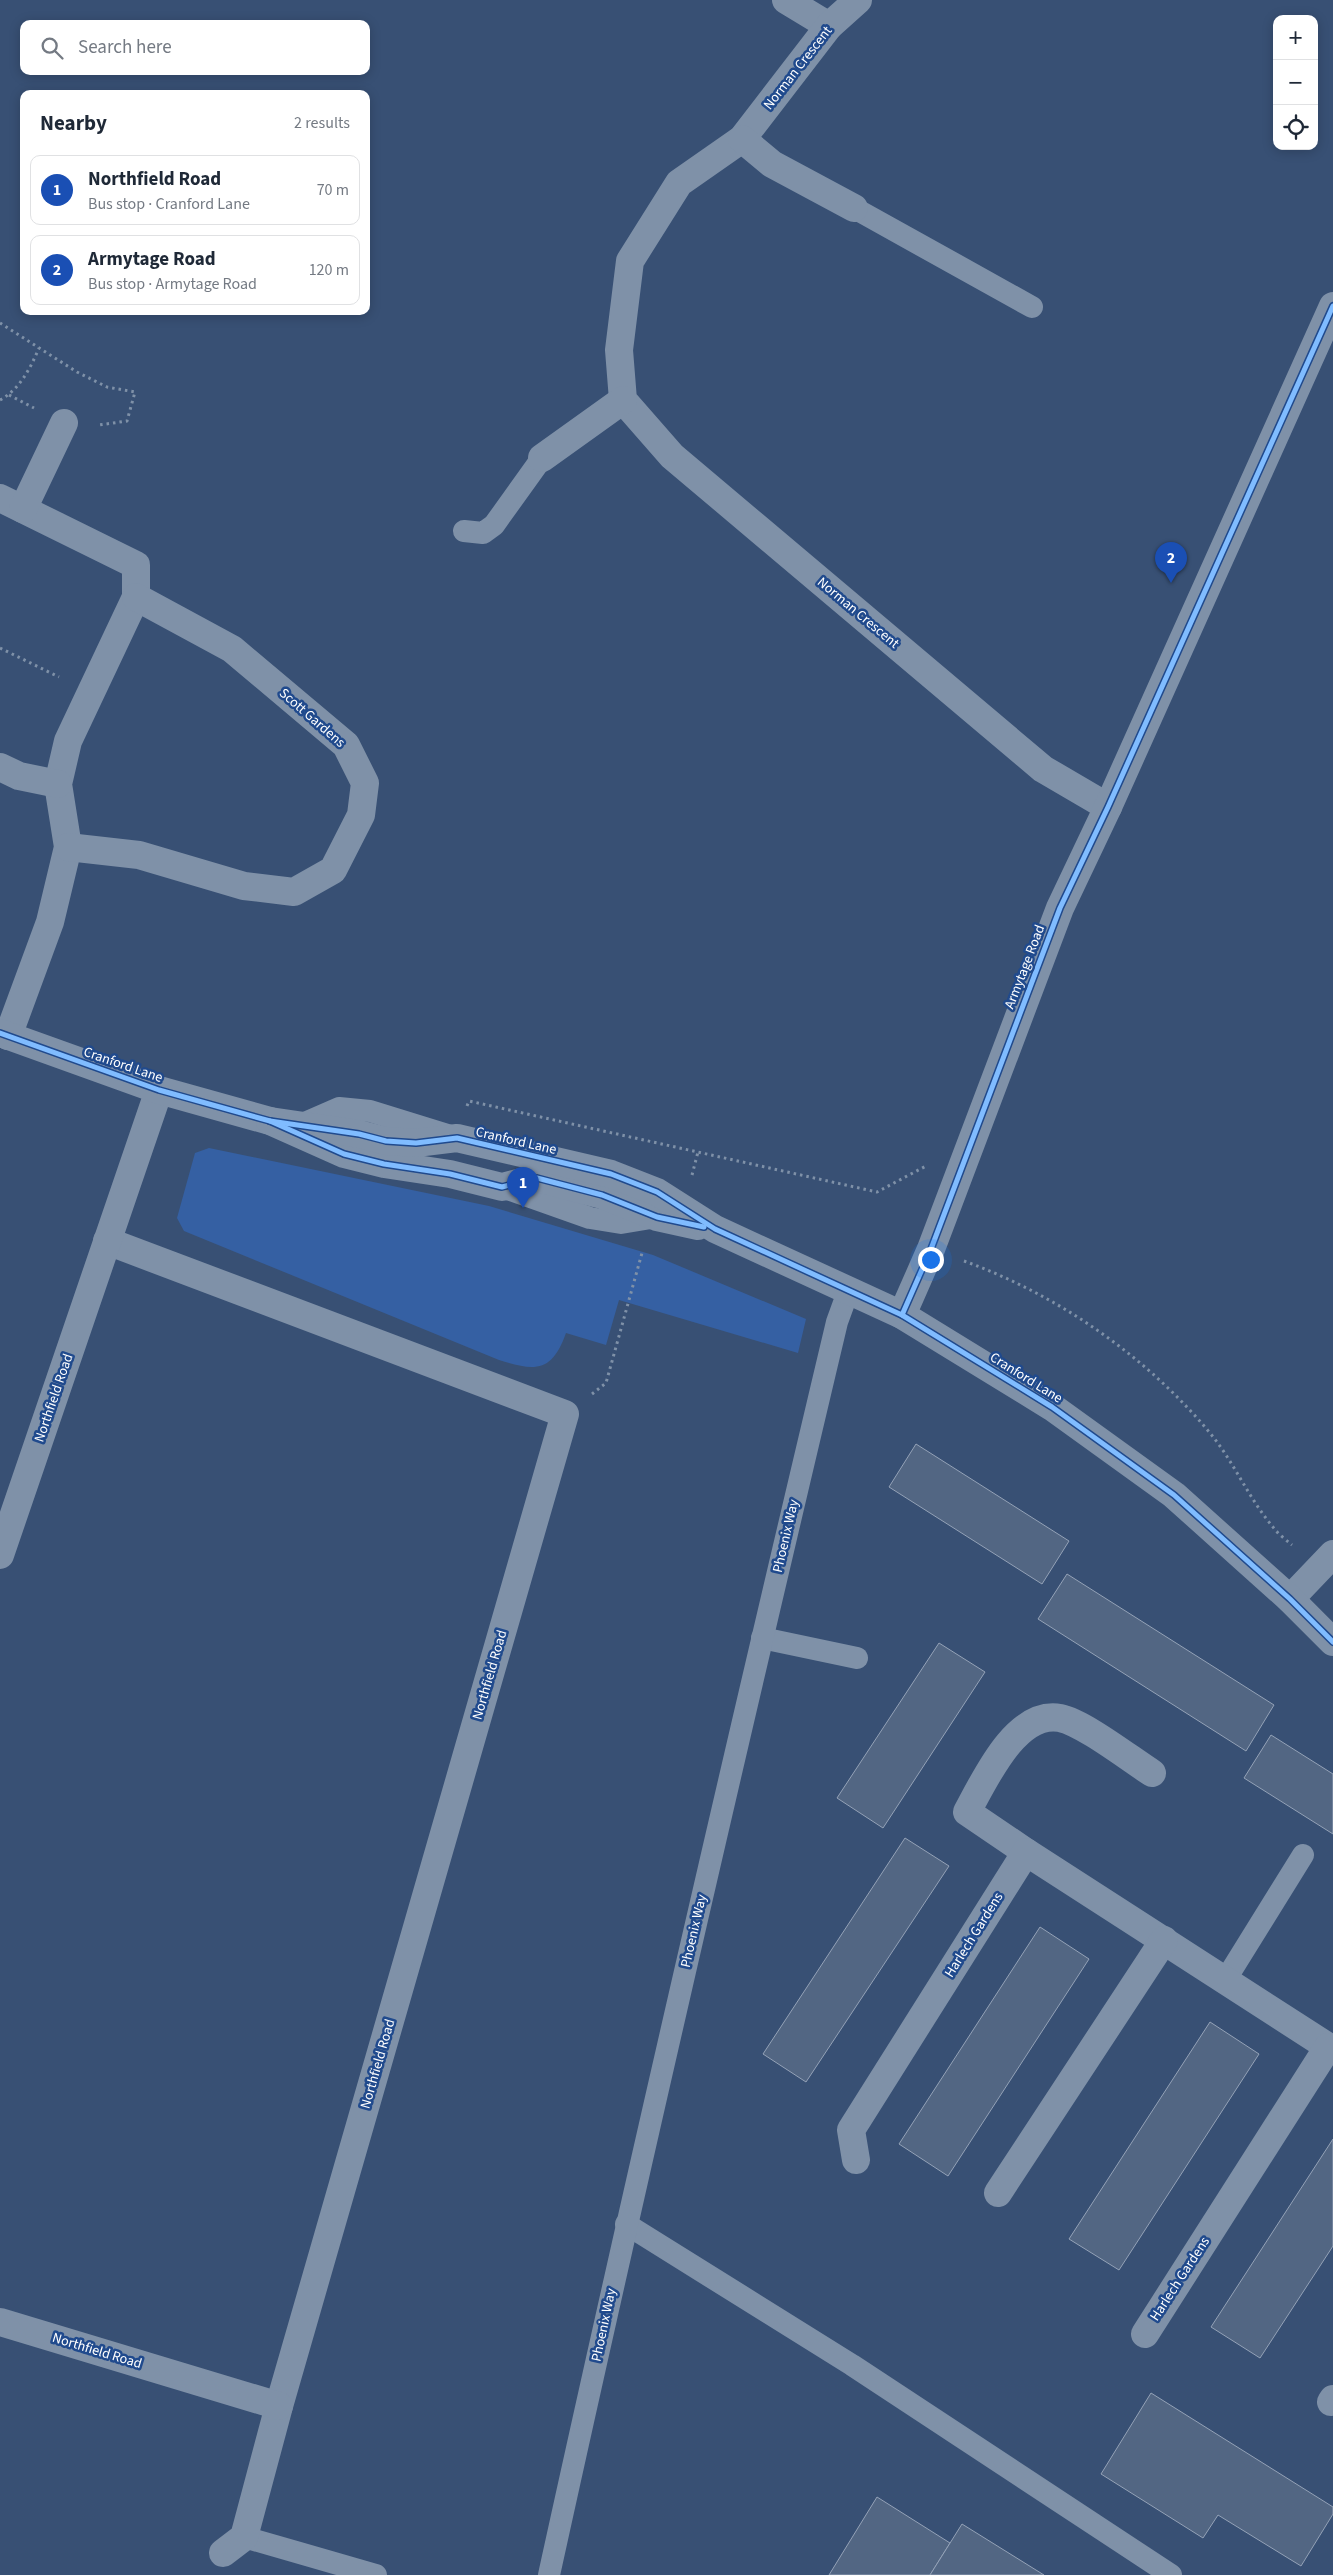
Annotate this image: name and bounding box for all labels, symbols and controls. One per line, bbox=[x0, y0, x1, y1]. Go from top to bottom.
map controls bbox=[1273, 15, 1318, 150]
button: + bbox=[1273, 15, 1318, 60]
search box bbox=[20, 20, 370, 75]
street label: Norman Crescent bbox=[759, 22, 837, 114]
icon: search bbox=[38, 34, 66, 62]
text: Search here bbox=[78, 34, 172, 61]
button: − bbox=[1273, 60, 1318, 105]
button: locate bbox=[1273, 105, 1318, 150]
text: Nearby bbox=[40, 108, 107, 138]
text: 2 results bbox=[294, 112, 350, 134]
text: Northfield Road bbox=[88, 166, 221, 193]
text: 1 bbox=[53, 179, 61, 201]
text: 70 m bbox=[317, 179, 349, 201]
text: Bus stop · Cranford Lane bbox=[88, 193, 250, 215]
text: Armytage Road bbox=[88, 246, 216, 273]
text: 2 bbox=[53, 259, 61, 281]
text: 120 m bbox=[309, 259, 349, 281]
text: Bus stop · Armytage Road bbox=[88, 273, 257, 295]
pin: 2 bbox=[1155, 542, 1187, 583]
street label: Norman Crescent bbox=[813, 573, 904, 653]
street label: Scott Gardens bbox=[275, 684, 349, 752]
street label: Armytage Road bbox=[1000, 922, 1050, 1012]
street label: Cranford Lane bbox=[81, 1042, 165, 1088]
street label: Cranford Lane bbox=[474, 1122, 559, 1160]
pin: 1 bbox=[507, 1167, 539, 1208]
your location bbox=[918, 1247, 944, 1273]
street label: Cranford Lane bbox=[986, 1348, 1066, 1408]
street label: Northfield Road bbox=[29, 1351, 79, 1445]
street label: Phoenix Way bbox=[768, 1497, 804, 1575]
street label: Northfield Road bbox=[468, 1628, 512, 1722]
street label: Harlech Gardens bbox=[940, 1888, 1008, 1981]
street label: Phoenix Way bbox=[676, 1892, 712, 1970]
street label: Northfield Road bbox=[356, 2017, 400, 2111]
street label: Harlech Gardens bbox=[1145, 2233, 1215, 2325]
street label: Phoenix Way bbox=[586, 2286, 622, 2364]
street label: Northfield Road bbox=[50, 2328, 144, 2374]

